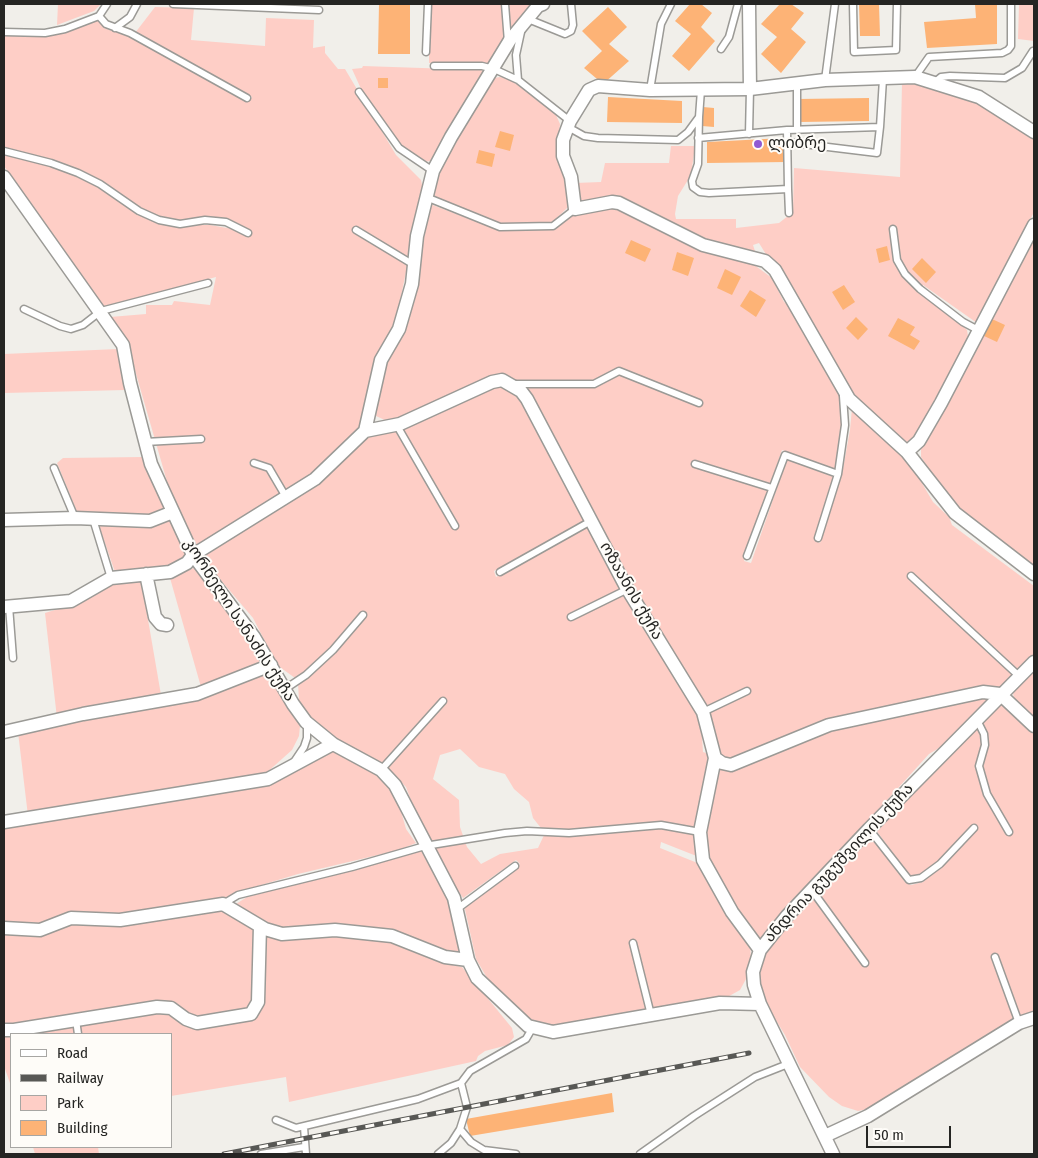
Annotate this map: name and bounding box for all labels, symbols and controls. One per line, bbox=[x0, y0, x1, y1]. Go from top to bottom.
place label: ლიბრე bbox=[768, 134, 826, 154]
marker: ლიბრე bbox=[752, 138, 764, 150]
street label: კორნელი სანაძის ქუჩა bbox=[179, 535, 299, 705]
street label: ოზაანის ქუჩა bbox=[595, 539, 667, 643]
street label: ანდრია გუგუშვილის ქუჩა bbox=[760, 779, 918, 947]
legend bbox=[10, 1033, 172, 1148]
text: Road bbox=[57, 1044, 88, 1062]
text: Railway bbox=[57, 1069, 104, 1087]
text: Park bbox=[57, 1094, 84, 1112]
scale bar bbox=[868, 1116, 953, 1148]
text: Building bbox=[57, 1119, 108, 1137]
text: 50 m bbox=[874, 1126, 904, 1144]

